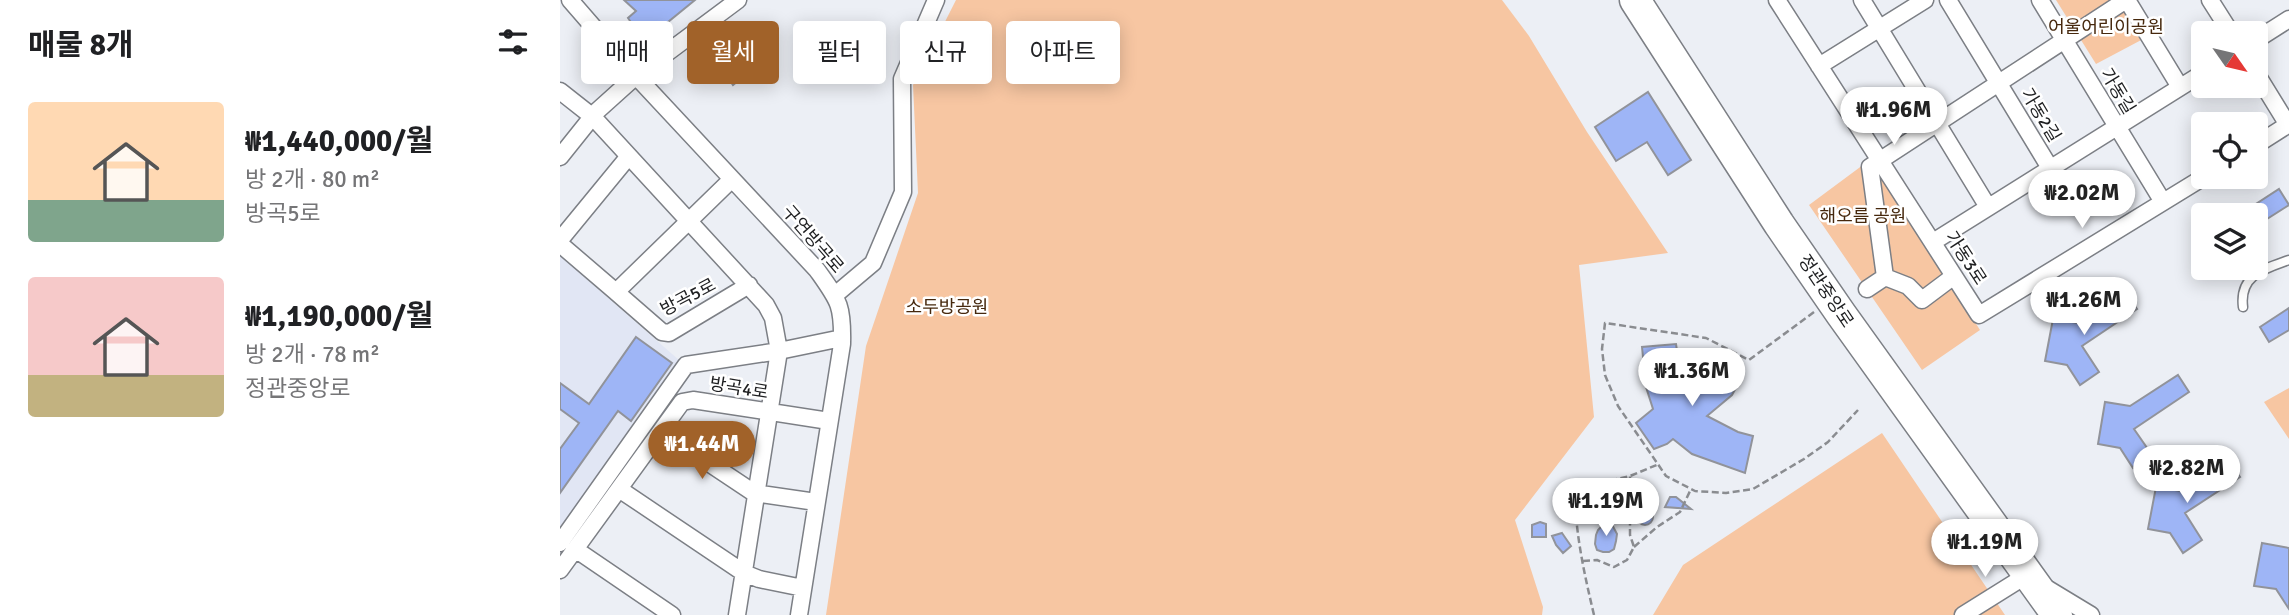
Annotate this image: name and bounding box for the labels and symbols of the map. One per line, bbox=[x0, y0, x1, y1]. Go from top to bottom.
park label: 어울어린이공원 bbox=[2048, 16, 2164, 38]
north arrow bbox=[2191, 21, 2268, 98]
street label: 가동길 bbox=[2096, 64, 2140, 118]
street label: 가동2길 bbox=[2016, 84, 2066, 146]
pin: ₩1.96M bbox=[1837, 88, 1951, 147]
pin: ₩2.02M bbox=[2025, 170, 2139, 230]
street label: 구연방곡로 bbox=[778, 201, 848, 277]
park label: 해오름 공원 bbox=[1820, 205, 1906, 227]
street label: 가동3로 bbox=[1941, 227, 1991, 289]
street label: 정관중앙로 bbox=[1794, 251, 1858, 331]
street label: 방곡5로 bbox=[657, 273, 719, 321]
pin: ₩1.26M bbox=[2027, 278, 2141, 337]
park label: 소두방공원 bbox=[906, 296, 988, 318]
pin: ₩1.36M bbox=[1635, 348, 1749, 408]
street label: 방곡4로 bbox=[708, 372, 770, 404]
pin: ₩1.44M bbox=[645, 421, 759, 481]
pin: ₩2.82M bbox=[2130, 446, 2244, 505]
pin: ₩1.19M bbox=[1549, 478, 1663, 538]
pin: ₩1.19M bbox=[1928, 520, 2042, 579]

